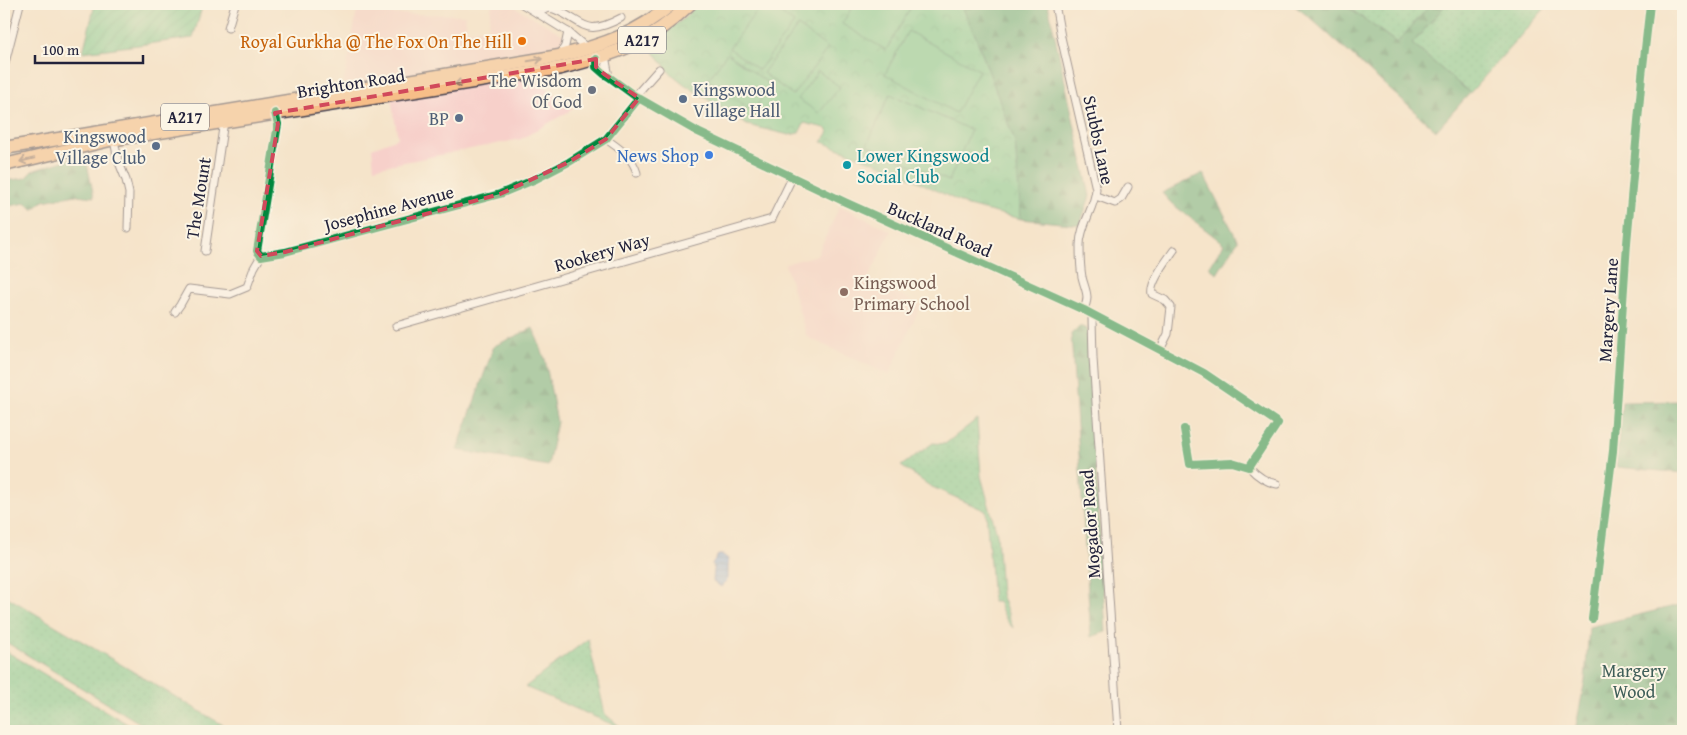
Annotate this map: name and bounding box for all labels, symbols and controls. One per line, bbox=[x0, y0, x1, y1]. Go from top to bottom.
road number: A217 bbox=[618, 26, 666, 54]
place label: Royal Gurkha @ The Fox On The Hill bbox=[240, 28, 512, 55]
scale bar bbox=[35, 32, 142, 64]
marker: Royal Gurkha @ The Fox On The Hill bbox=[516, 35, 528, 47]
text: 100 m bbox=[42, 39, 80, 60]
one-way arrow bbox=[526, 55, 542, 65]
street label: Brighton Road bbox=[295, 61, 407, 105]
place label: The Wisdom Of God bbox=[488, 67, 582, 115]
place label: Kingswood Village Hall bbox=[693, 76, 780, 124]
one-way arrow bbox=[455, 79, 471, 89]
marker: The Wisdom Of God bbox=[586, 84, 598, 96]
marker: Kingswood Village Hall bbox=[677, 93, 689, 105]
street label: Stubbs Lane bbox=[1076, 93, 1122, 187]
road number: A217 bbox=[161, 104, 209, 130]
place label: BP bbox=[429, 105, 449, 132]
marker: BP bbox=[453, 112, 465, 124]
place label: Kingswood Village Club bbox=[55, 123, 146, 171]
marker: Kingswood Village Club bbox=[150, 140, 162, 152]
place label: News Shop bbox=[617, 142, 699, 169]
place label: Lower Kingswood Social Club bbox=[857, 142, 990, 190]
marker: News Shop bbox=[703, 149, 715, 161]
street label: The Mount bbox=[178, 154, 218, 241]
one-way arrow bbox=[19, 156, 35, 165]
marker: Lower Kingswood Social Club bbox=[841, 159, 853, 171]
street label: Josephine Avenue bbox=[319, 178, 457, 239]
street label: Buckland Road bbox=[883, 194, 997, 264]
street label: Rookery Way bbox=[551, 225, 653, 279]
street label: Margery Lane bbox=[1591, 257, 1625, 363]
place label: Kingswood Primary School bbox=[854, 269, 970, 317]
marker: Kingswood Primary School bbox=[838, 286, 850, 298]
street label: Mogador Road bbox=[1073, 468, 1107, 579]
park label: Margery Wood bbox=[1602, 657, 1666, 705]

